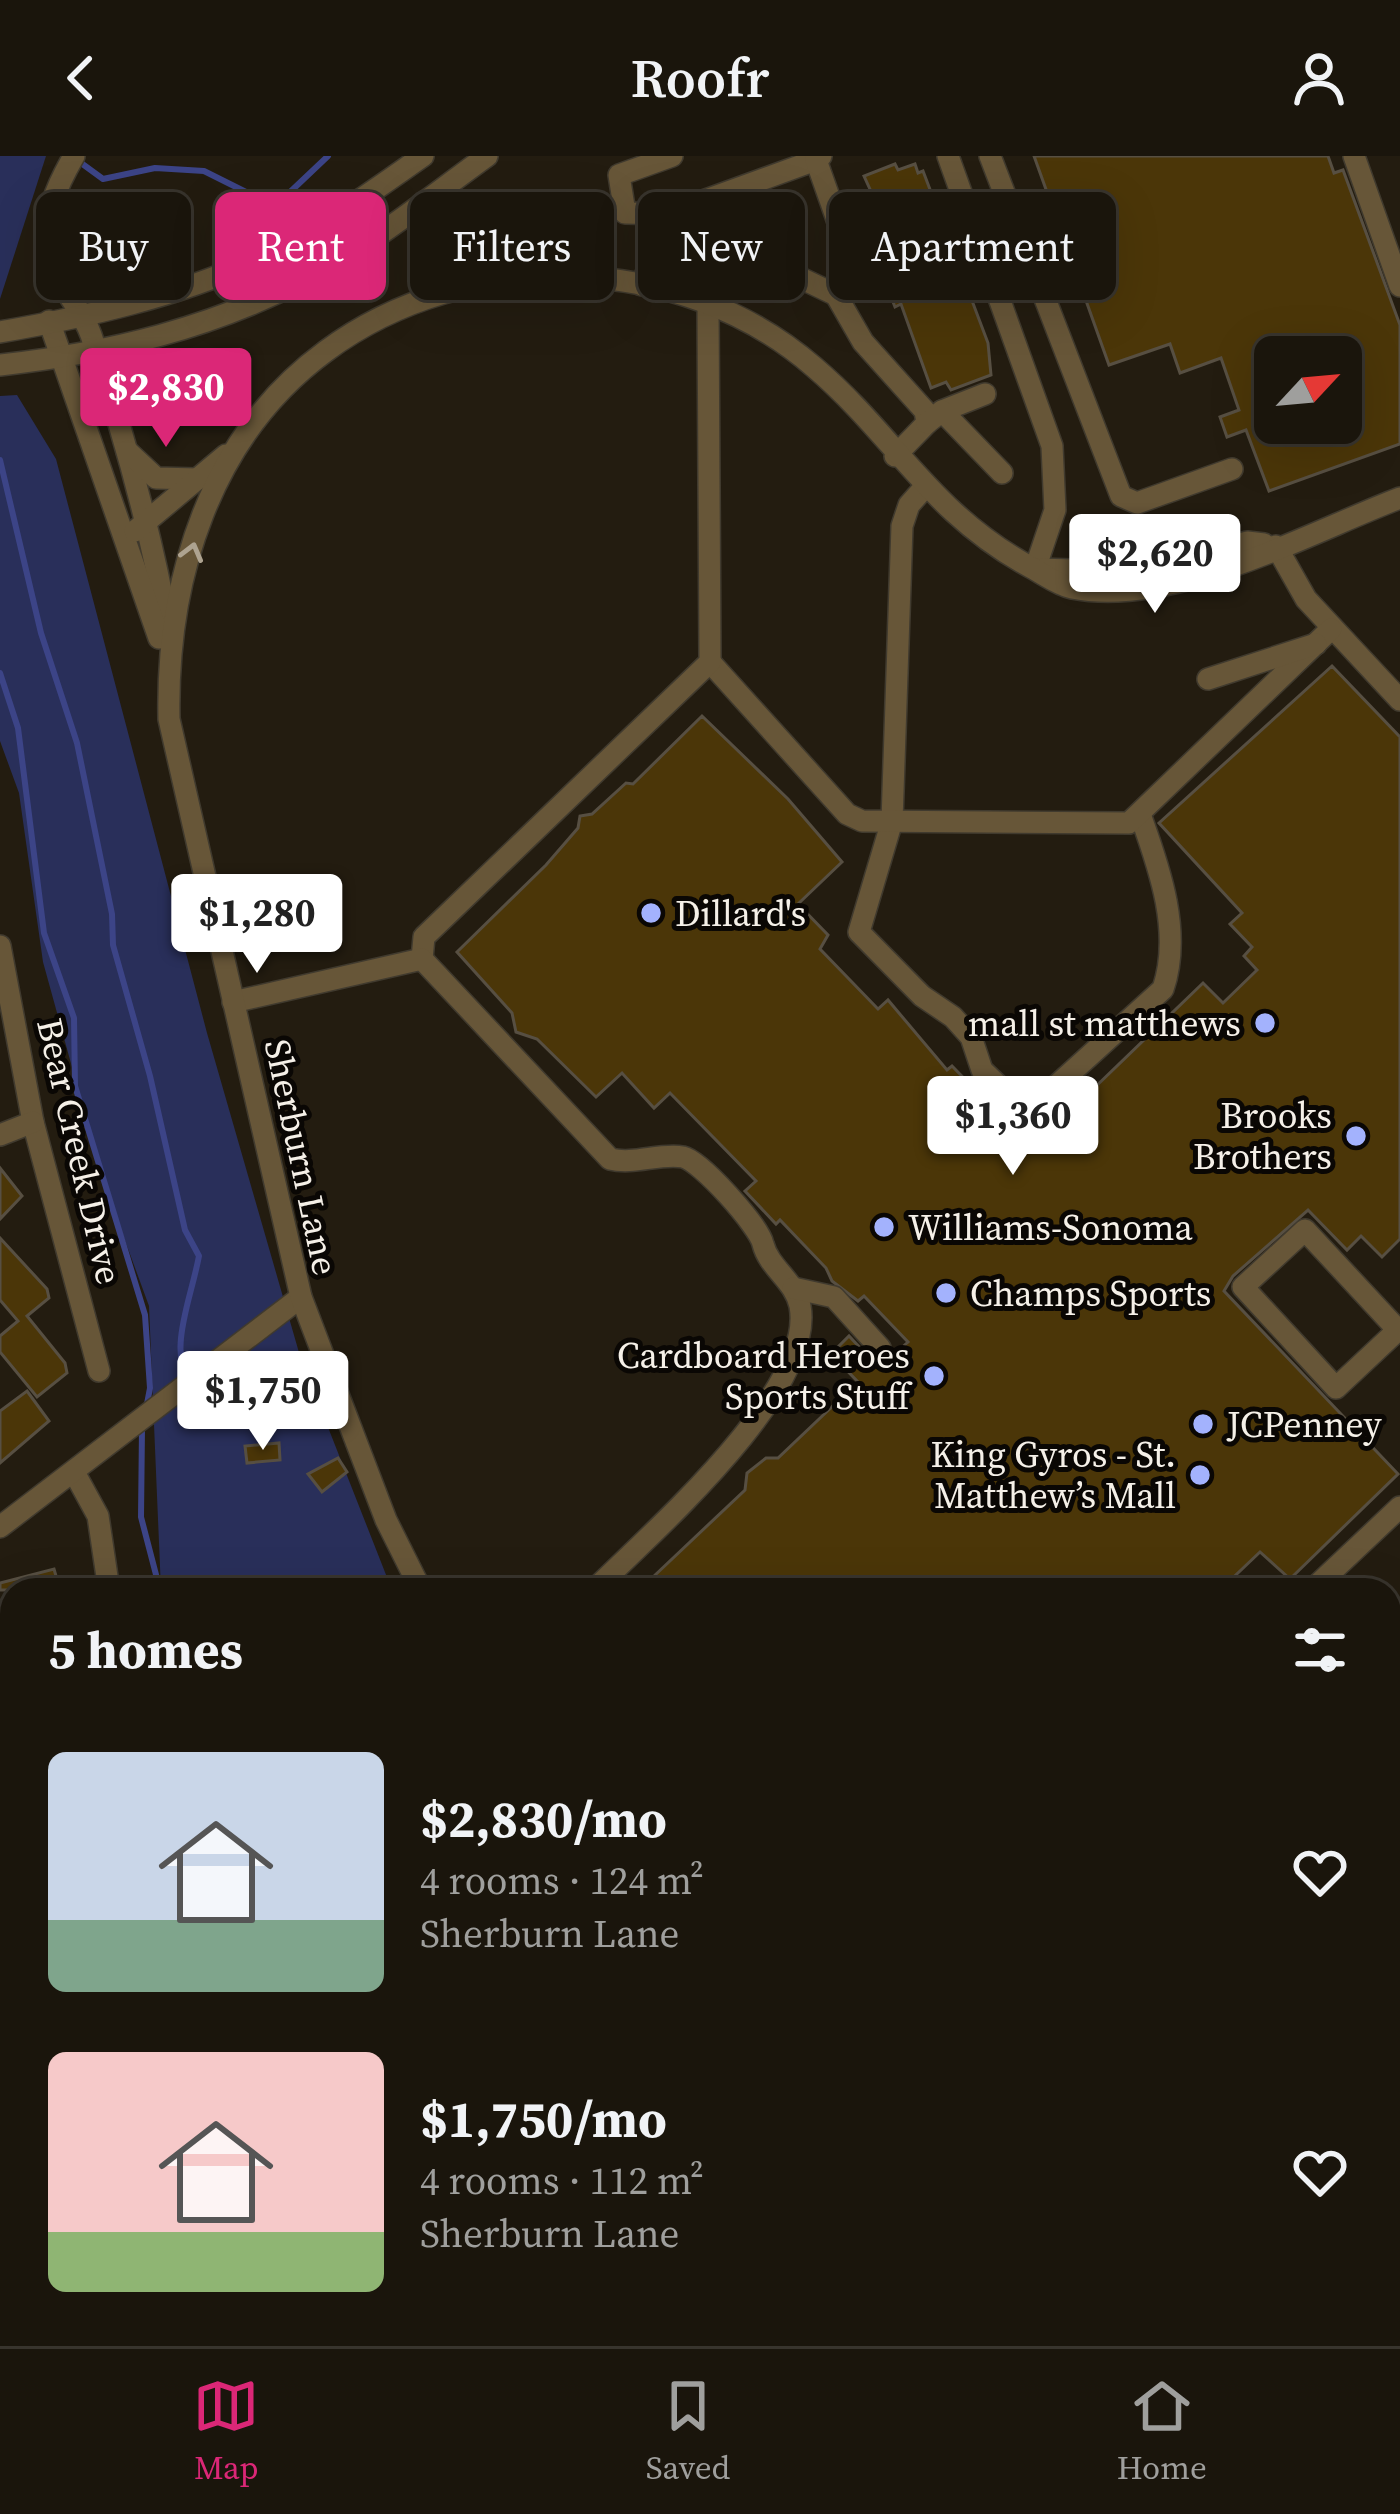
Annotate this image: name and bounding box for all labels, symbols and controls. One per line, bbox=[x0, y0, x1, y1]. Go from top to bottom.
text: Roofr bbox=[631, 41, 769, 115]
icon: back bbox=[48, 45, 114, 111]
icon: person bbox=[1286, 45, 1352, 111]
chip: Buy bbox=[36, 192, 191, 300]
chip: Rent bbox=[215, 192, 386, 300]
chip: Filters bbox=[410, 192, 614, 300]
chip: New bbox=[638, 192, 805, 300]
chip: Apartment bbox=[829, 192, 1116, 300]
north arrow bbox=[1254, 336, 1362, 444]
map controls bbox=[1254, 336, 1362, 444]
pin: $2,830 bbox=[68, 348, 264, 450]
text: $2,830 bbox=[107, 360, 225, 413]
pin: $2,620 bbox=[1057, 514, 1253, 616]
text: $2,620 bbox=[1096, 526, 1214, 579]
one-way arrow bbox=[177, 542, 202, 562]
pin: $1,280 bbox=[159, 874, 355, 976]
text: $1,280 bbox=[198, 886, 316, 939]
place label: Dillard's bbox=[675, 889, 806, 938]
marker: Dillard's bbox=[638, 900, 664, 926]
place label: mall st matthews bbox=[968, 999, 1241, 1048]
marker: mall st matthews bbox=[1252, 1010, 1278, 1036]
street label: Bear Creek Drive bbox=[25, 1013, 134, 1289]
street label: Sherburn Lane bbox=[253, 1035, 350, 1279]
pin: $1,360 bbox=[915, 1076, 1111, 1178]
text: $1,360 bbox=[954, 1088, 1072, 1141]
place label: Brooks Brothers bbox=[1193, 1091, 1332, 1181]
marker: Brooks Brothers bbox=[1343, 1123, 1369, 1149]
place label: Williams-Sonoma bbox=[908, 1203, 1193, 1252]
marker: Williams-Sonoma bbox=[871, 1214, 897, 1240]
place label: Champs Sports bbox=[970, 1269, 1211, 1318]
marker: Champs Sports bbox=[933, 1280, 959, 1306]
place label: Cardboard Heroes Sports Stuff bbox=[617, 1331, 913, 1421]
pin: $1,750 bbox=[165, 1351, 361, 1453]
text: $1,750 bbox=[204, 1363, 322, 1416]
marker: Cardboard Heroes Sports Stuff bbox=[921, 1363, 947, 1389]
place label: JCPenney bbox=[1226, 1400, 1382, 1449]
marker: JCPenney bbox=[1190, 1411, 1216, 1437]
place label: King Gyros - St. Matthew’s Mall bbox=[931, 1430, 1176, 1520]
marker: King Gyros - St. Matthew’s Mall bbox=[1187, 1462, 1213, 1488]
text: 5 homes bbox=[48, 1615, 243, 1685]
icon: filters bbox=[1287, 1617, 1353, 1683]
text: $2,830/mo bbox=[420, 1784, 667, 1854]
icon: home bbox=[144, 1800, 288, 1944]
icon: heart bbox=[1287, 1839, 1353, 1905]
text: 4 rooms · 124 m² bbox=[420, 1854, 704, 1907]
text: Sherburn Lane bbox=[420, 1907, 679, 1960]
text: $1,750/mo bbox=[420, 2084, 667, 2154]
icon: home bbox=[144, 2100, 288, 2244]
icon: heart bbox=[1287, 2139, 1353, 2205]
text: 4 rooms · 112 m² bbox=[420, 2154, 704, 2207]
text: Sherburn Lane bbox=[420, 2207, 679, 2260]
tab: Map bbox=[193, 2373, 259, 2490]
tab: Saved bbox=[646, 2373, 730, 2490]
tab: Home bbox=[1117, 2373, 1207, 2490]

